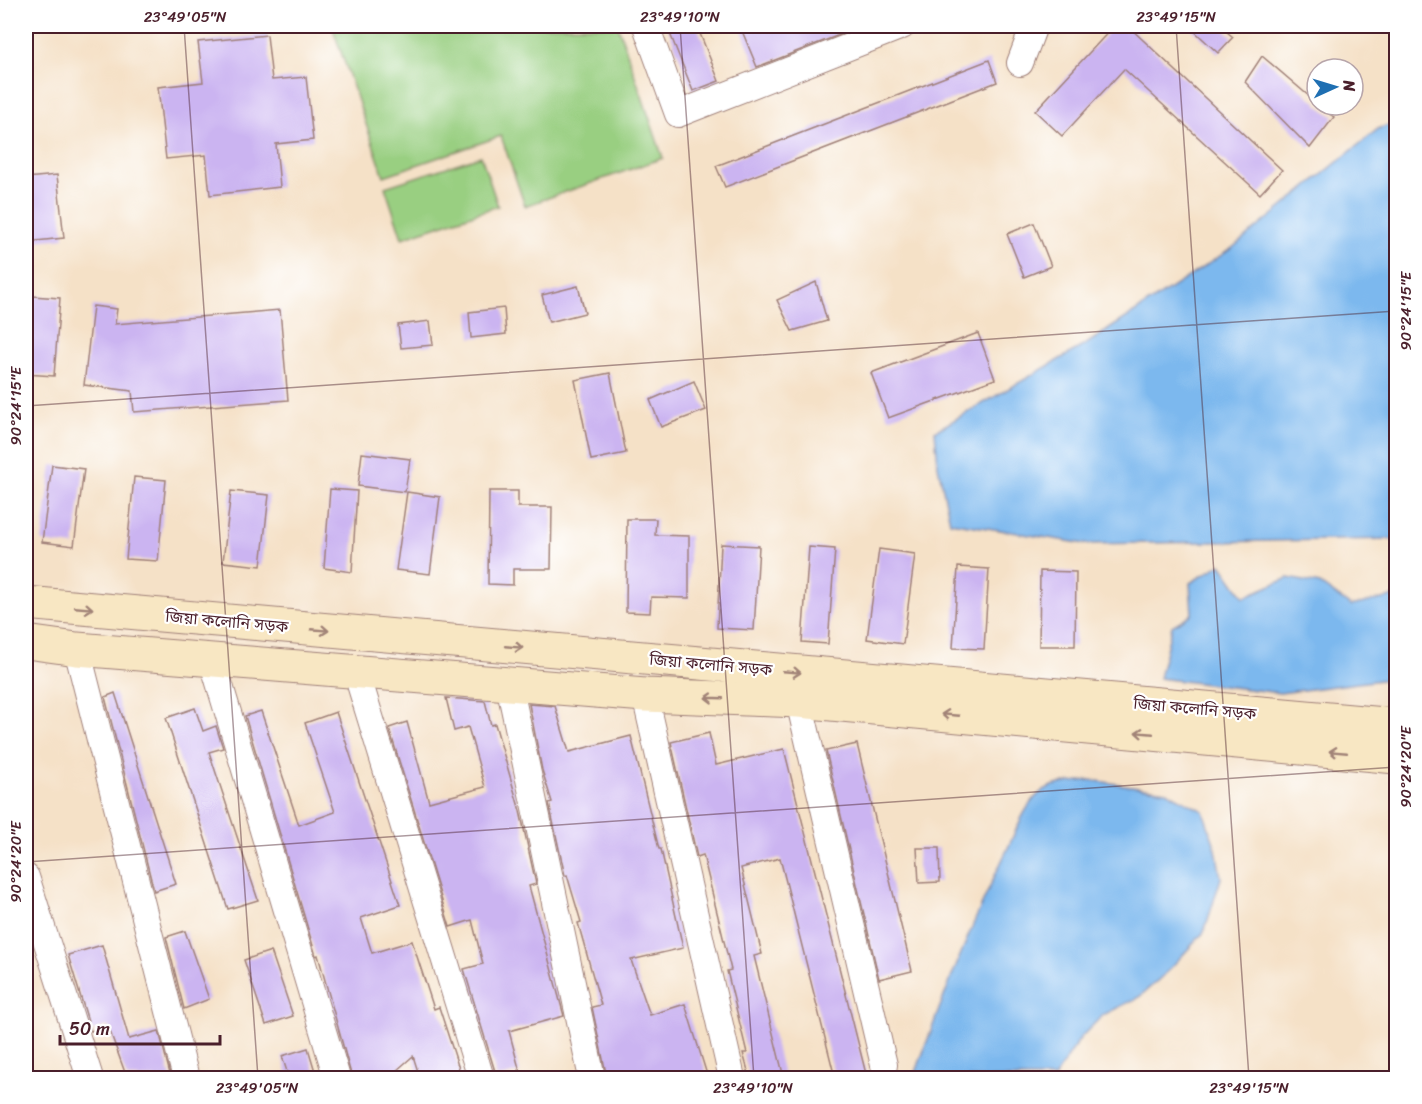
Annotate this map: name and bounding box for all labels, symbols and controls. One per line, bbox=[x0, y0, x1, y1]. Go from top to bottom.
text: 23°49'05"N bbox=[144, 4, 227, 30]
text: 23°49'10"N bbox=[640, 4, 721, 30]
text: 23°49'15"N bbox=[1136, 4, 1216, 30]
north arrow bbox=[1305, 57, 1365, 117]
text: N bbox=[1335, 78, 1364, 93]
text: 90°24'15"E bbox=[1393, 270, 1419, 350]
text: 90°24'15"E bbox=[3, 365, 29, 445]
street label: জিয়া কলোনি সড়ক bbox=[163, 602, 291, 641]
one-way arrow bbox=[73, 603, 93, 614]
one-way arrow bbox=[309, 624, 329, 635]
one-way arrow bbox=[504, 642, 524, 653]
street label: জিয়া কলোনি সড়ক bbox=[647, 645, 775, 684]
one-way arrow bbox=[782, 667, 801, 678]
street label: জিয়া কলোনি সড়ক bbox=[1131, 689, 1259, 728]
one-way arrow bbox=[704, 692, 724, 703]
one-way arrow bbox=[941, 709, 960, 720]
text: 90°24'20"E bbox=[1393, 725, 1419, 808]
one-way arrow bbox=[1135, 727, 1155, 738]
one-way arrow bbox=[1329, 746, 1349, 757]
text: 90°24'20"E bbox=[3, 820, 29, 903]
scale bar bbox=[60, 1008, 220, 1046]
text: 50 m bbox=[69, 1013, 110, 1045]
text: 23°49'05"N bbox=[216, 1075, 299, 1101]
text: 23°49'10"N bbox=[713, 1075, 794, 1101]
text: 23°49'15"N bbox=[1209, 1075, 1289, 1101]

